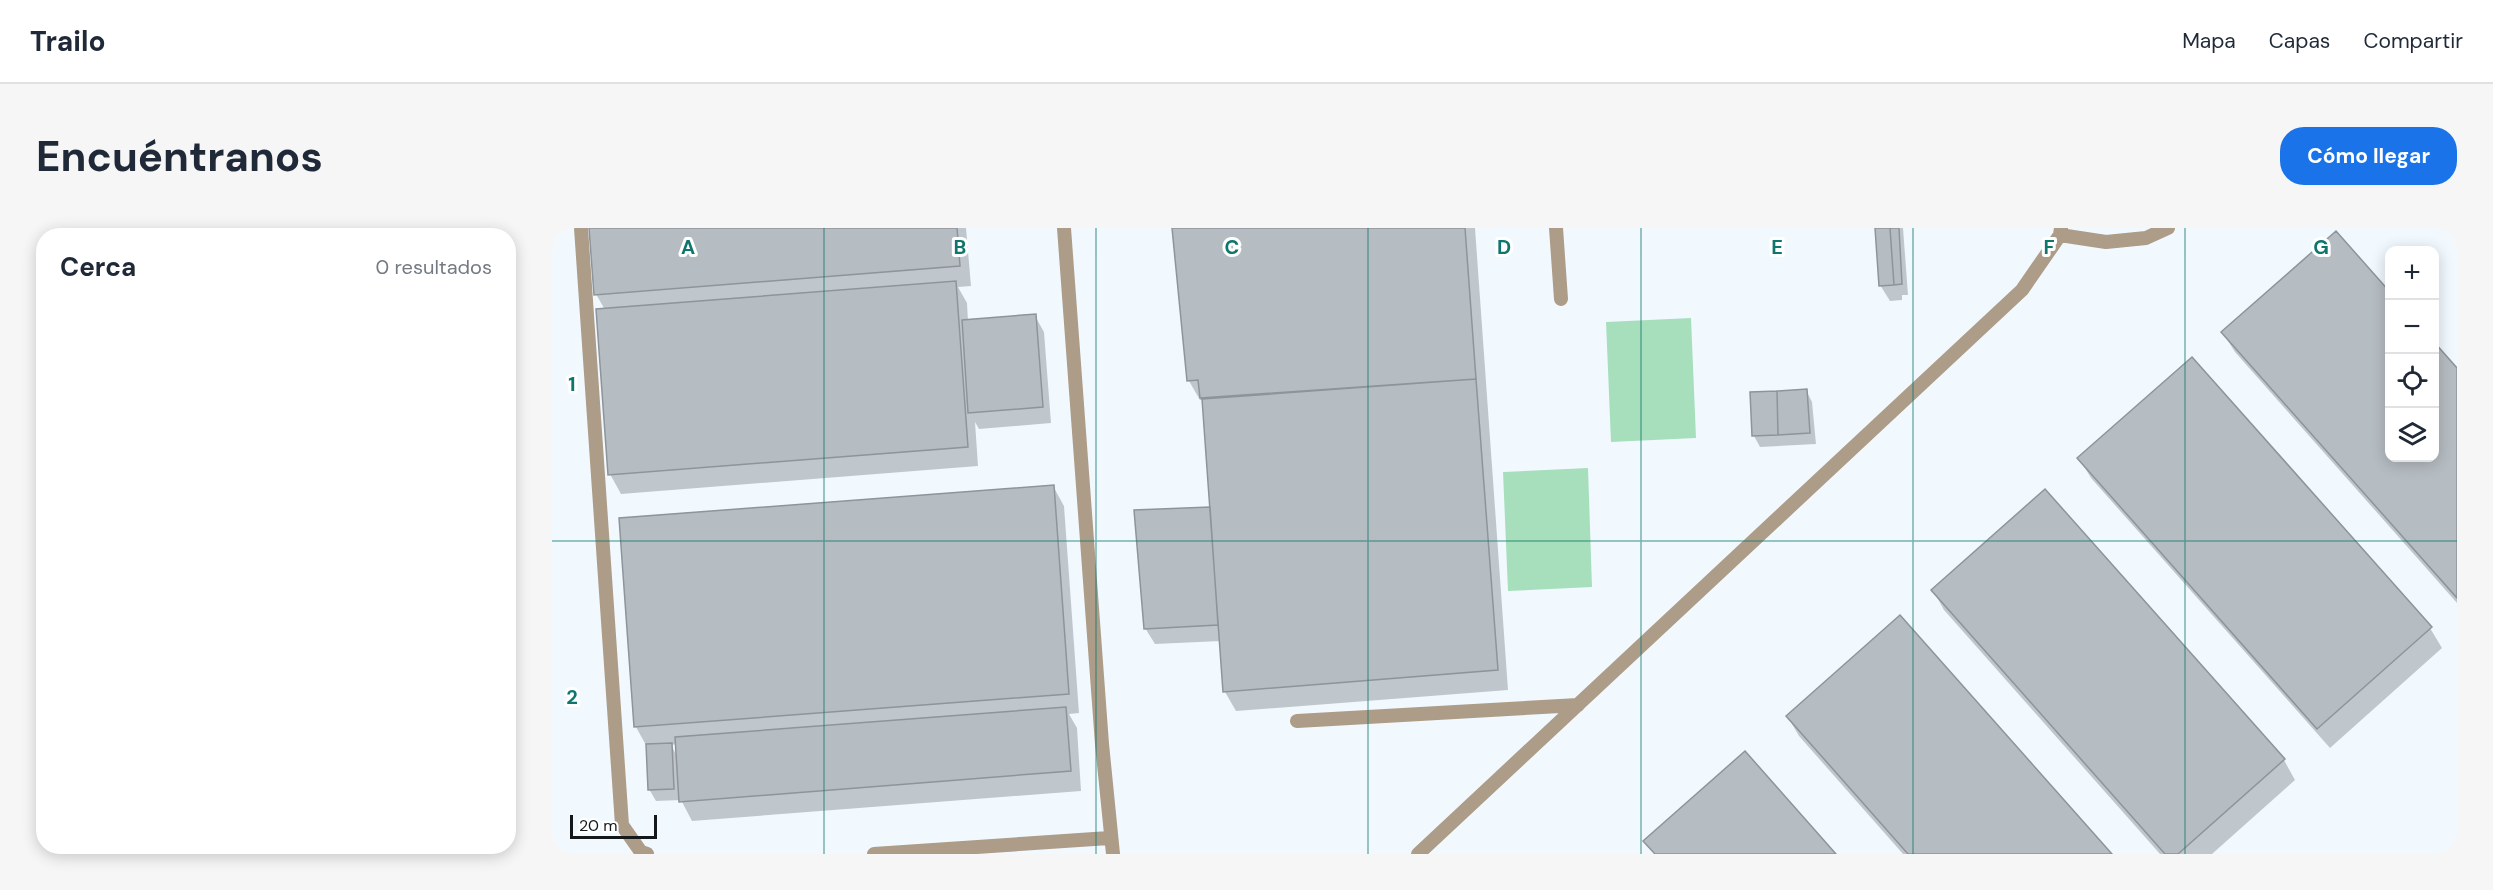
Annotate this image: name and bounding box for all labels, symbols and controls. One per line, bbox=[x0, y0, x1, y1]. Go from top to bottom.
text: Trailo bbox=[30, 23, 106, 60]
text: Mapa bbox=[2182, 27, 2236, 55]
text: Capas bbox=[2269, 27, 2330, 55]
text: Compartir bbox=[2363, 27, 2463, 55]
button: Cómo llegar bbox=[2280, 127, 2457, 185]
text: Encuéntranos bbox=[36, 129, 323, 184]
text: A bbox=[681, 234, 695, 260]
text: B bbox=[954, 234, 966, 260]
text: C bbox=[1225, 234, 1239, 260]
text: D bbox=[1497, 234, 1511, 260]
text: E bbox=[1771, 234, 1783, 260]
text: F bbox=[2043, 234, 2055, 260]
text: G bbox=[2313, 234, 2329, 260]
map controls bbox=[2385, 246, 2439, 462]
button: + bbox=[2385, 246, 2439, 300]
text: Cerca bbox=[60, 250, 136, 284]
text: 0 resultados bbox=[376, 254, 492, 280]
button: − bbox=[2385, 300, 2439, 354]
button: locate bbox=[2385, 354, 2439, 408]
text: 1 bbox=[568, 371, 576, 397]
button: layers bbox=[2385, 408, 2439, 462]
text: 2 bbox=[566, 684, 578, 710]
scale bar bbox=[570, 812, 657, 840]
text: 20 m bbox=[579, 815, 618, 836]

